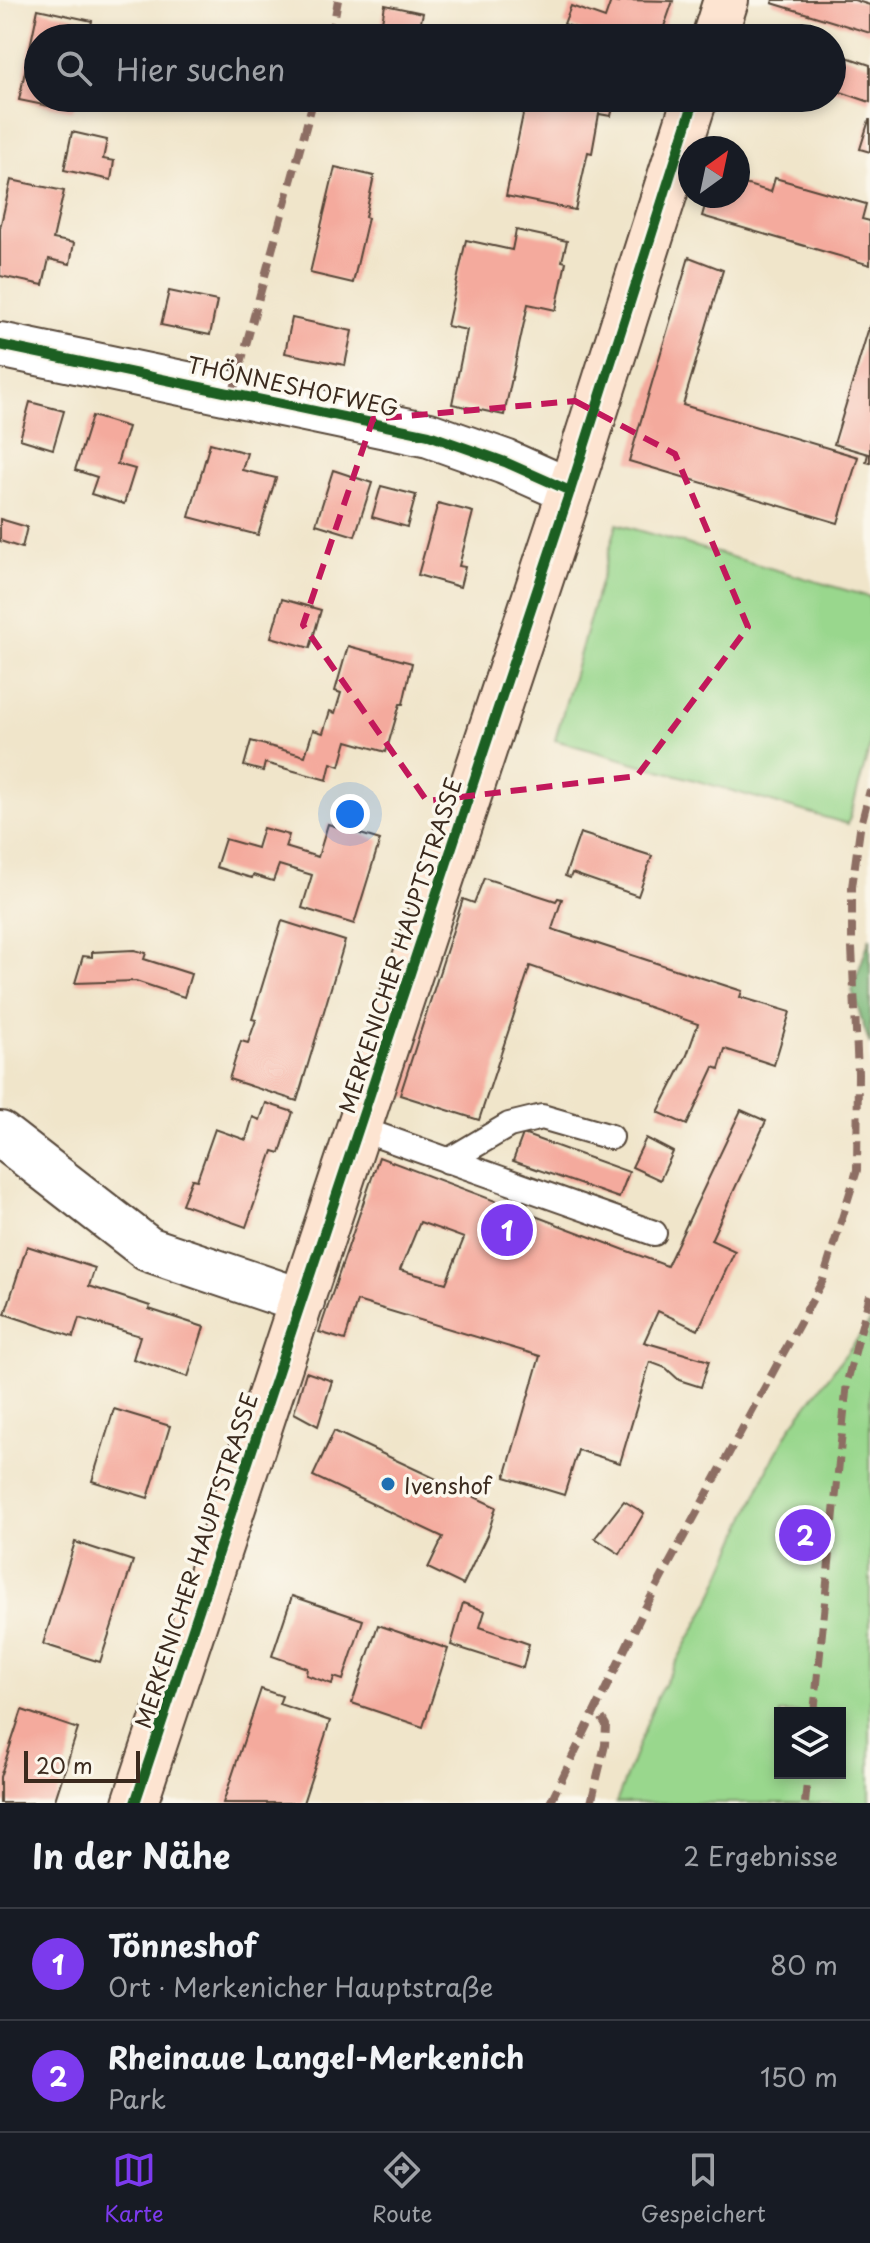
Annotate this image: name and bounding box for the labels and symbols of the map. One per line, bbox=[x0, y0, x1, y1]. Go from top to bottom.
north arrow bbox=[678, 136, 750, 208]
street label: THÖNNESHOFWEG bbox=[184, 347, 402, 423]
street label: MERKENICHER HAUPTSTRASSE bbox=[329, 773, 469, 1117]
your location bbox=[330, 794, 370, 834]
pin: 1 bbox=[481, 1200, 533, 1260]
street label: MERKENICHER HAUPTSTRASSE bbox=[125, 1388, 265, 1732]
place label: Ivenshof bbox=[404, 1468, 493, 1501]
marker: Ivenshof bbox=[379, 1475, 397, 1493]
pin: 2 bbox=[779, 1505, 831, 1565]
scale bar bbox=[24, 1747, 140, 1783]

